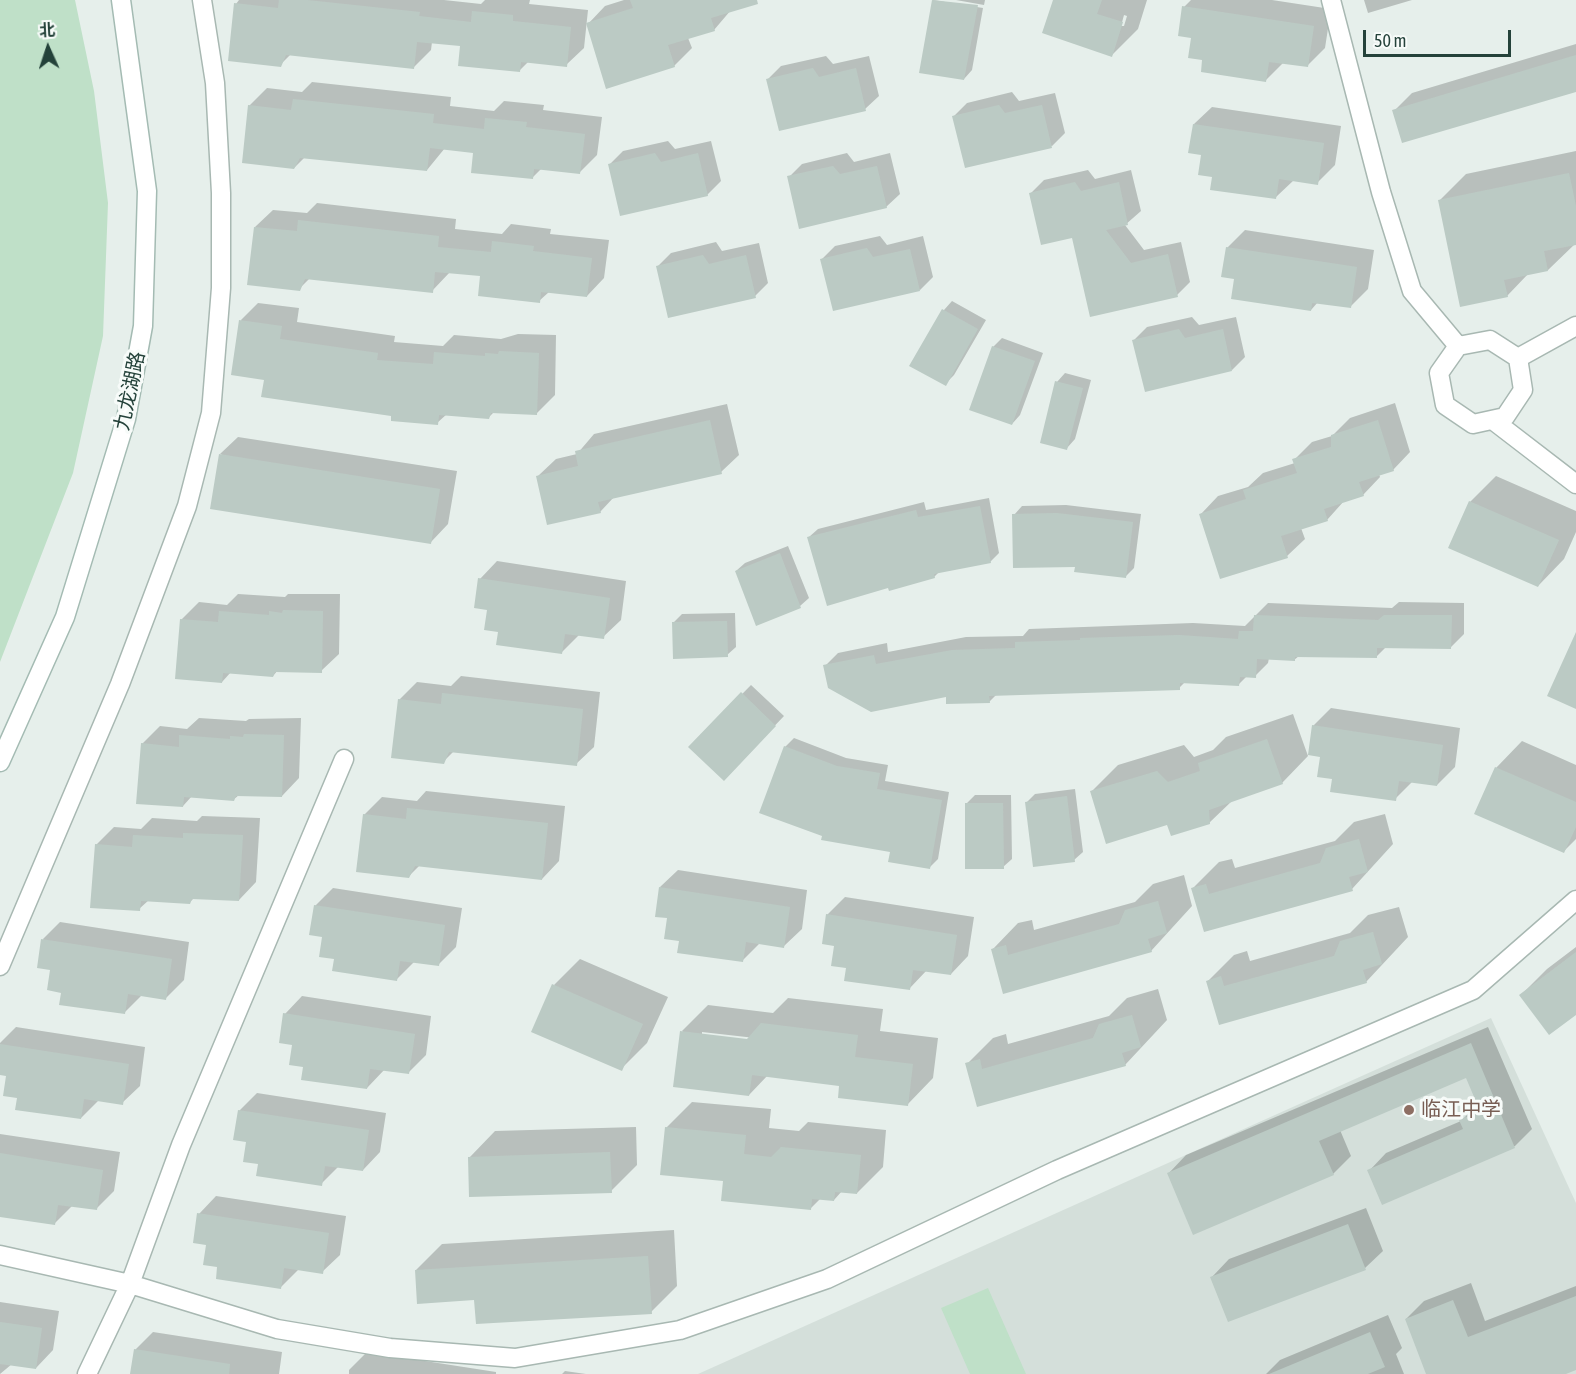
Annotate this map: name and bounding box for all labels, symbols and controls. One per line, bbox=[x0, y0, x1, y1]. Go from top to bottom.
north arrow bbox=[18, 18, 78, 78]
scale bar bbox=[1366, 18, 1514, 56]
text: 北 bbox=[39, 21, 56, 39]
text: 50 m bbox=[1374, 30, 1406, 51]
street label: 九龙湖路 bbox=[110, 349, 150, 433]
place label: 临江中学 bbox=[1421, 1098, 1501, 1122]
marker: 临江中学 bbox=[1402, 1103, 1416, 1117]

